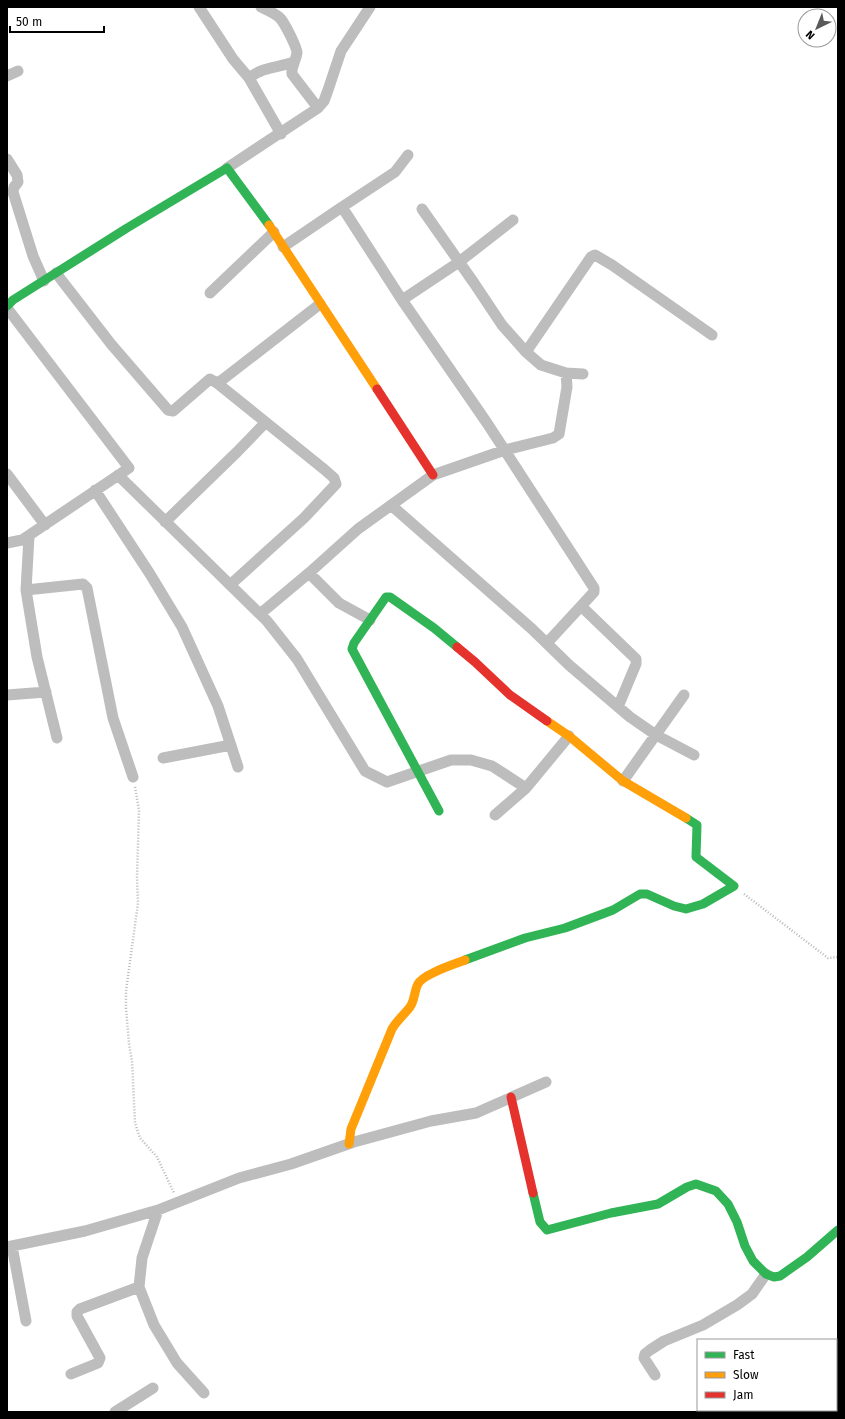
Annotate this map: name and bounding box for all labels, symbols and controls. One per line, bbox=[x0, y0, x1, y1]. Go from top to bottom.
scale bar bbox=[10, 8, 104, 34]
north arrow bbox=[797, 8, 837, 48]
text: 50 m bbox=[16, 15, 42, 29]
text: N bbox=[803, 28, 818, 42]
legend bbox=[697, 1339, 837, 1411]
text: Fast bbox=[733, 1348, 755, 1362]
text: Slow bbox=[733, 1368, 759, 1382]
text: Jam bbox=[733, 1388, 753, 1402]

